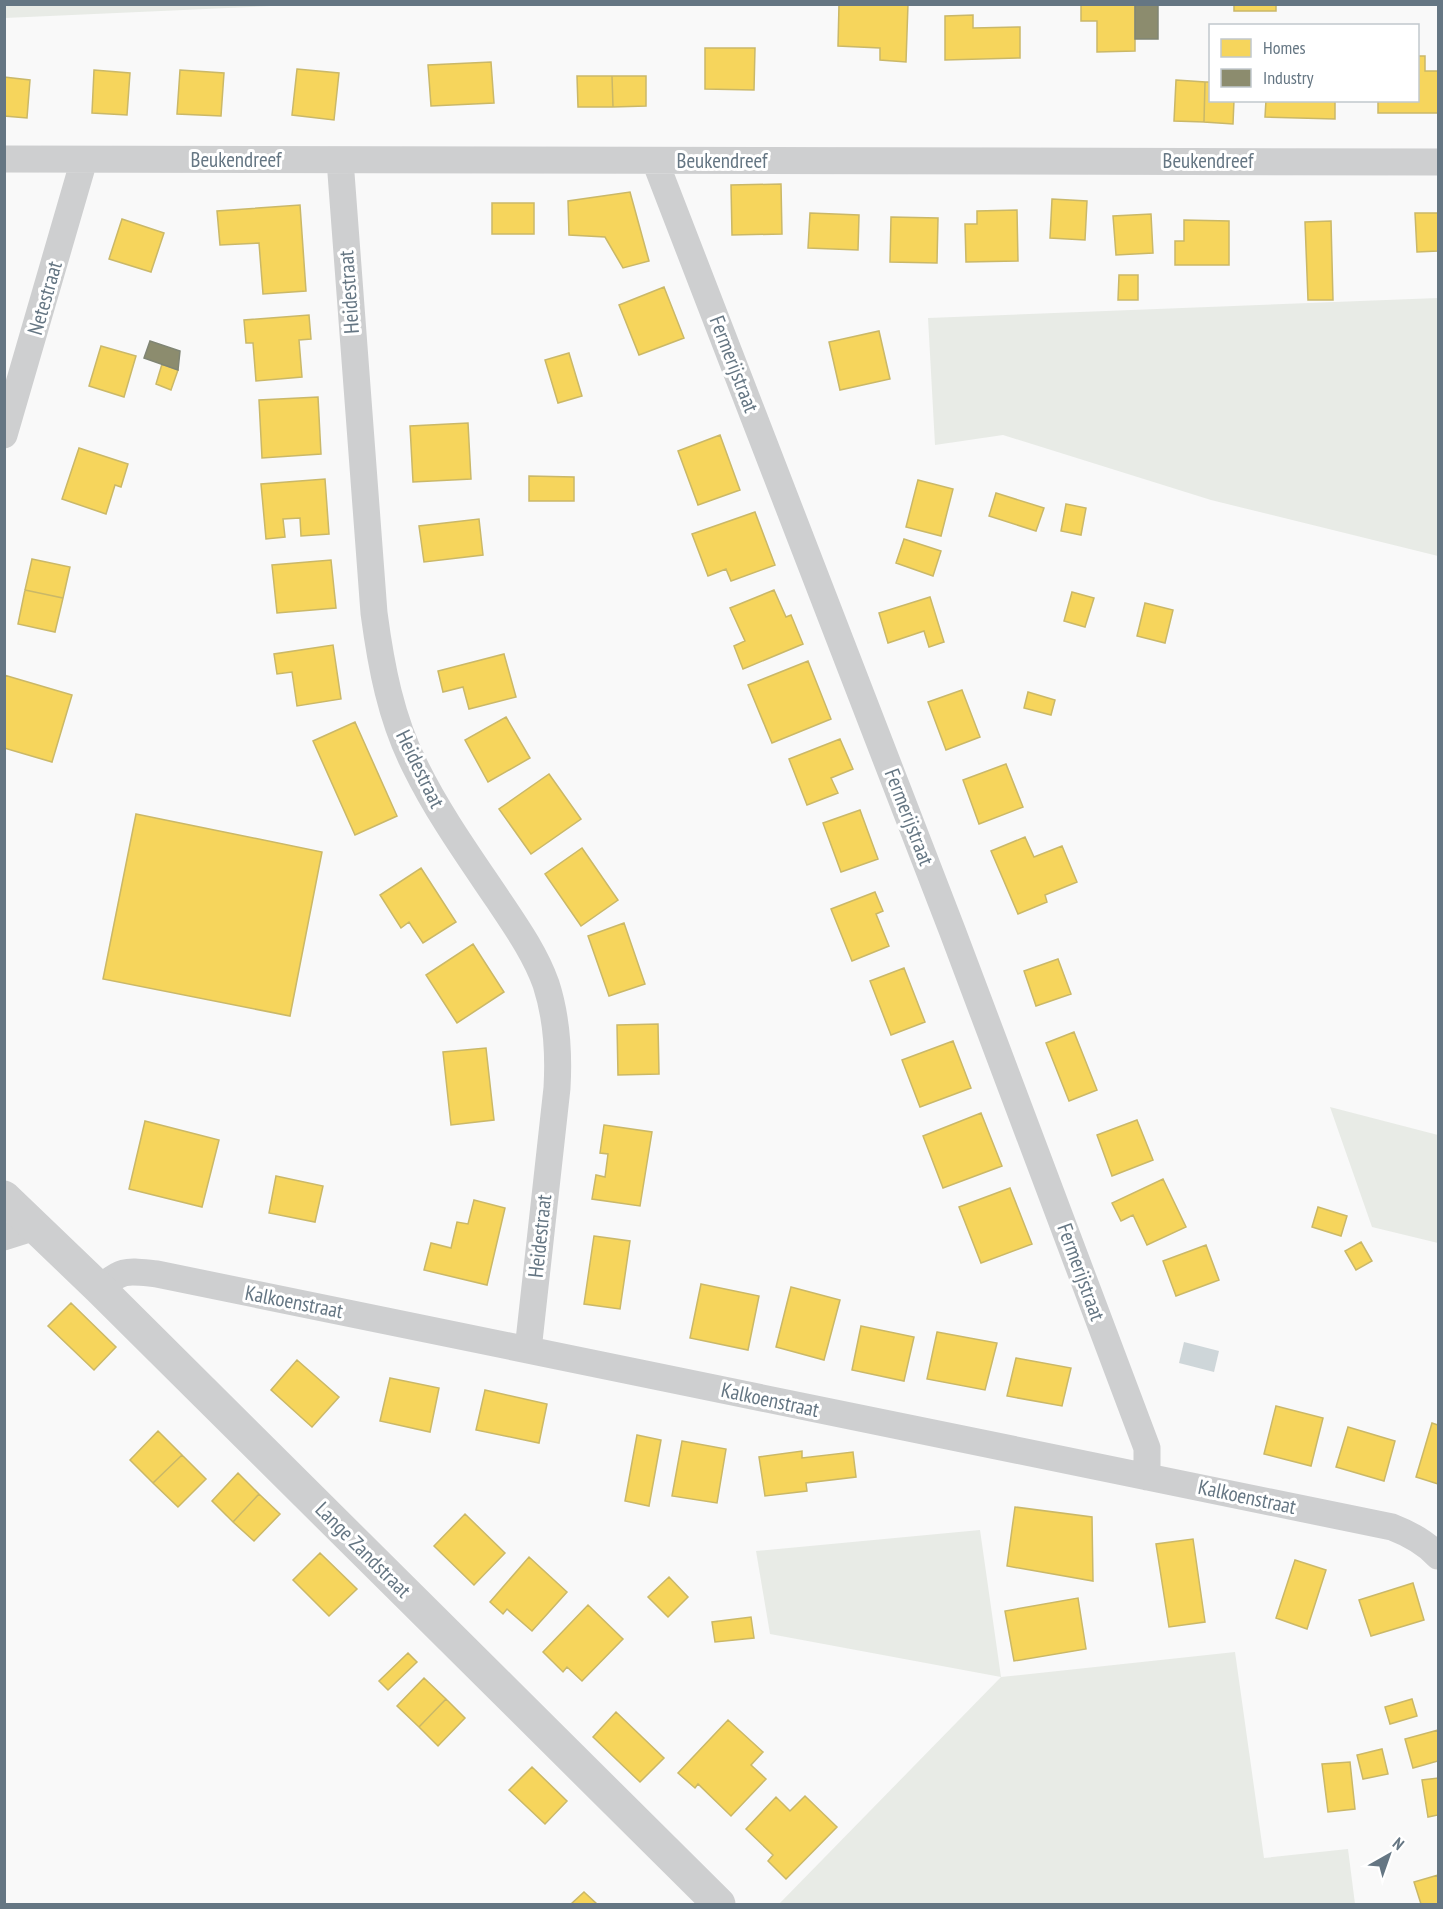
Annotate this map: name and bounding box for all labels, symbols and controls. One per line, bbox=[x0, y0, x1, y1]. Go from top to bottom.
legend bbox=[1209, 24, 1419, 102]
text: Homes bbox=[1263, 36, 1306, 59]
text: Industry bbox=[1263, 66, 1314, 89]
street label: Beukendreef bbox=[191, 146, 282, 173]
street label: Beukendreef bbox=[677, 147, 768, 174]
street label: Beukendreef bbox=[1163, 147, 1254, 174]
street label: Heidestraat bbox=[332, 249, 365, 335]
street label: Netestraat bbox=[21, 258, 68, 338]
street label: Fermerijstraat bbox=[704, 312, 765, 416]
street label: Heidestraat bbox=[390, 725, 451, 812]
street label: Fermerijstraat bbox=[879, 765, 940, 869]
street label: Heidestraat bbox=[522, 1193, 557, 1279]
street label: Fermerijstraat bbox=[1051, 1220, 1112, 1324]
street label: Kalkoenstraat bbox=[243, 1279, 346, 1324]
street label: Kalkoenstraat bbox=[719, 1376, 822, 1423]
street label: Kalkoenstraat bbox=[1196, 1473, 1299, 1520]
street label: Lange Zandstraat bbox=[310, 1496, 417, 1603]
north arrow bbox=[1359, 1825, 1419, 1885]
text: N bbox=[1389, 1833, 1408, 1854]

